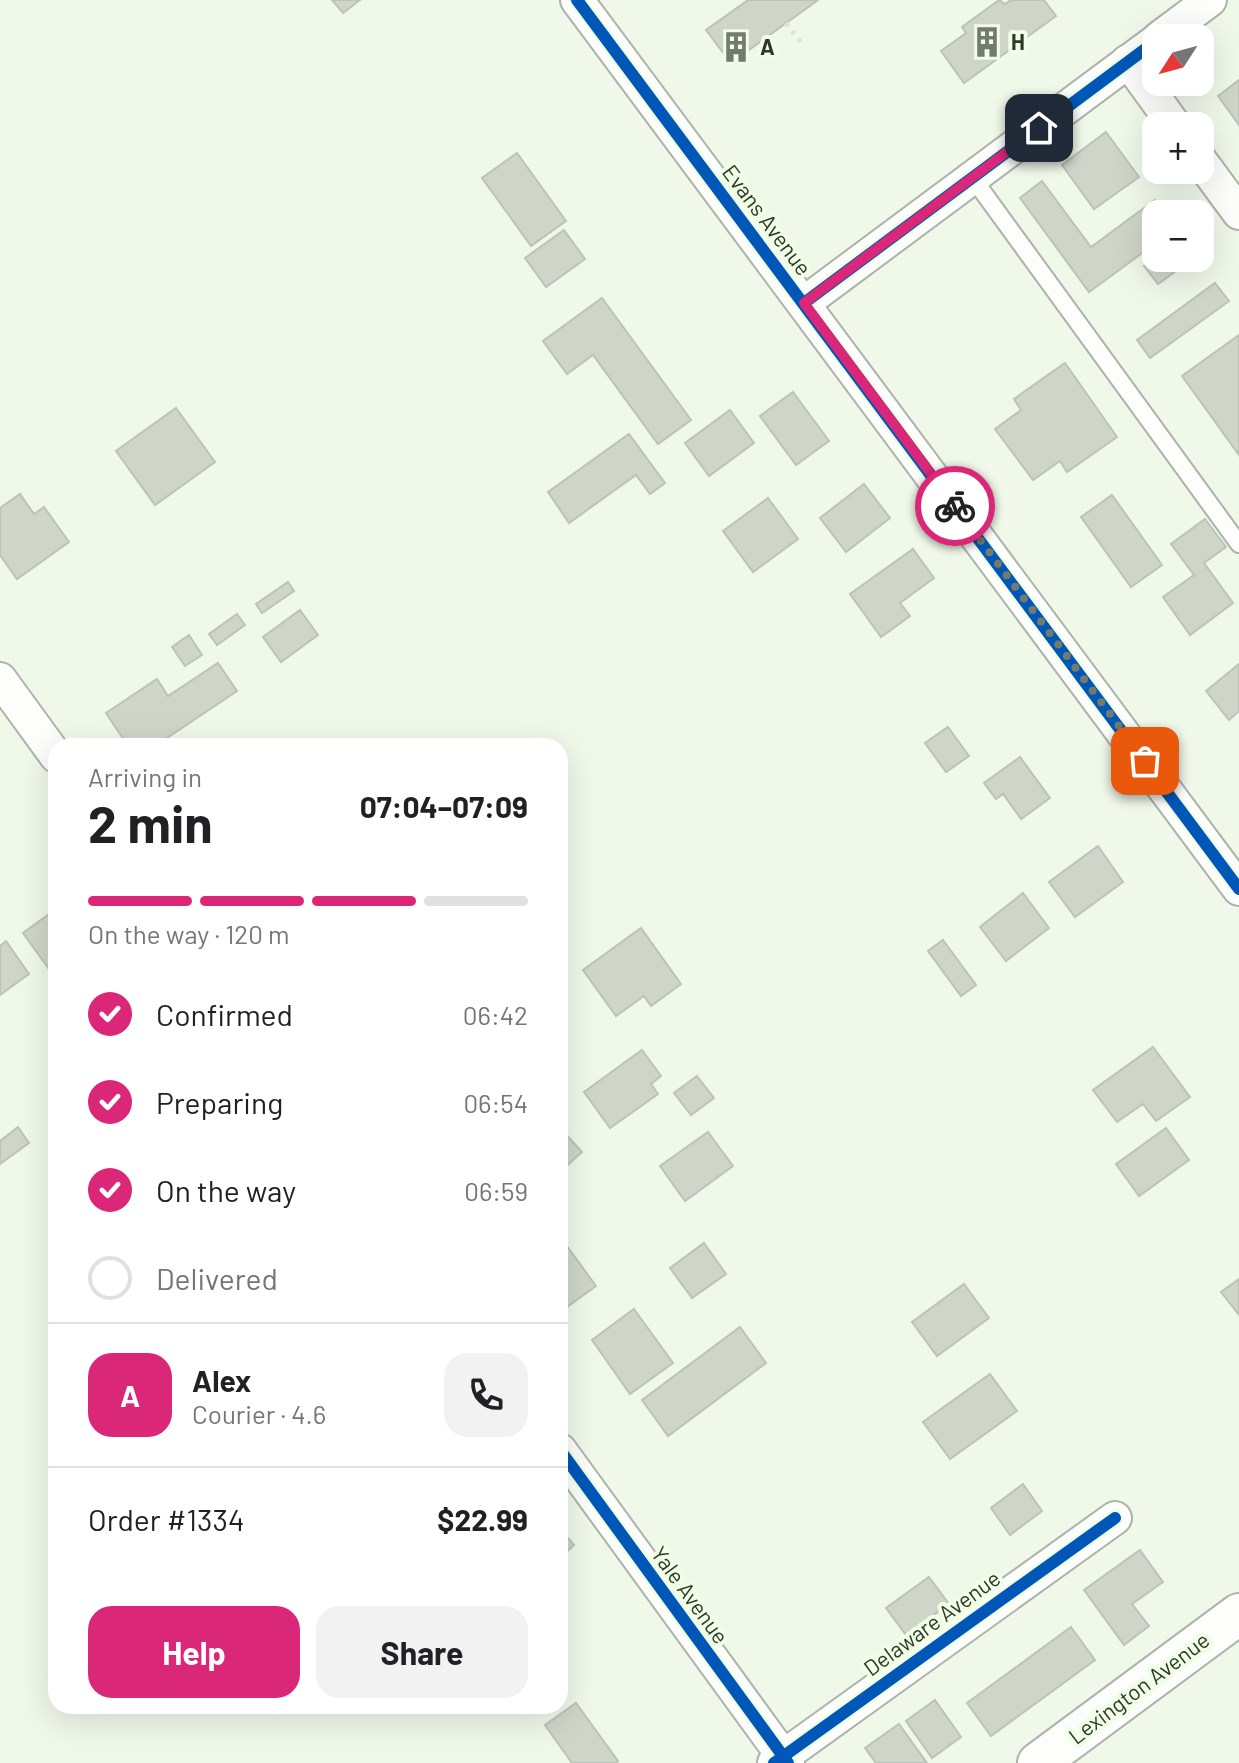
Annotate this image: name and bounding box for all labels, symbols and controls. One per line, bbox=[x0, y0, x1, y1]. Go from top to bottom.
north arrow bbox=[1142, 24, 1214, 96]
map controls bbox=[1142, 24, 1214, 272]
building icon: H bbox=[970, 25, 1004, 59]
place label: H bbox=[1011, 28, 1025, 54]
building icon: A bbox=[719, 30, 753, 64]
place label: A bbox=[760, 33, 775, 59]
pin bbox=[1005, 94, 1073, 162]
icon: home bbox=[1017, 106, 1061, 150]
button: + bbox=[1142, 112, 1214, 184]
street label: Evans Avenue bbox=[718, 159, 818, 280]
button: − bbox=[1142, 200, 1214, 272]
courier bbox=[915, 466, 995, 546]
icon: bike bbox=[933, 484, 977, 528]
pin bbox=[1111, 727, 1179, 795]
icon: bag bbox=[1123, 739, 1167, 783]
text: Arriving in bbox=[88, 761, 202, 792]
text: 07:04–07:09 bbox=[360, 788, 528, 824]
text: 2 min bbox=[88, 791, 213, 853]
text: On the way · 120 m bbox=[88, 918, 290, 949]
icon: check bbox=[88, 992, 132, 1036]
text: Confirmed bbox=[156, 996, 293, 1032]
text: 06:42 bbox=[463, 999, 528, 1030]
icon: check bbox=[88, 1080, 132, 1124]
text: Preparing bbox=[156, 1084, 283, 1120]
text: 06:54 bbox=[463, 1087, 528, 1118]
icon: check bbox=[88, 1168, 132, 1212]
text: On the way bbox=[156, 1172, 296, 1208]
text: 06:59 bbox=[464, 1175, 528, 1206]
text: Delivered bbox=[156, 1260, 278, 1296]
button: phone bbox=[444, 1353, 528, 1437]
text: Alex bbox=[192, 1362, 251, 1398]
text: A bbox=[120, 1377, 140, 1413]
text: Courier · 4.6 bbox=[192, 1398, 326, 1429]
text: Order #1334 bbox=[88, 1501, 244, 1537]
text: $22.99 bbox=[437, 1501, 528, 1537]
street label: Yale Avenue bbox=[647, 1541, 735, 1648]
street label: Delaware Avenue bbox=[858, 1564, 1005, 1680]
button: Help bbox=[88, 1606, 300, 1698]
button: Share bbox=[316, 1606, 528, 1698]
street label: Lexington Avenue bbox=[1063, 1626, 1214, 1749]

